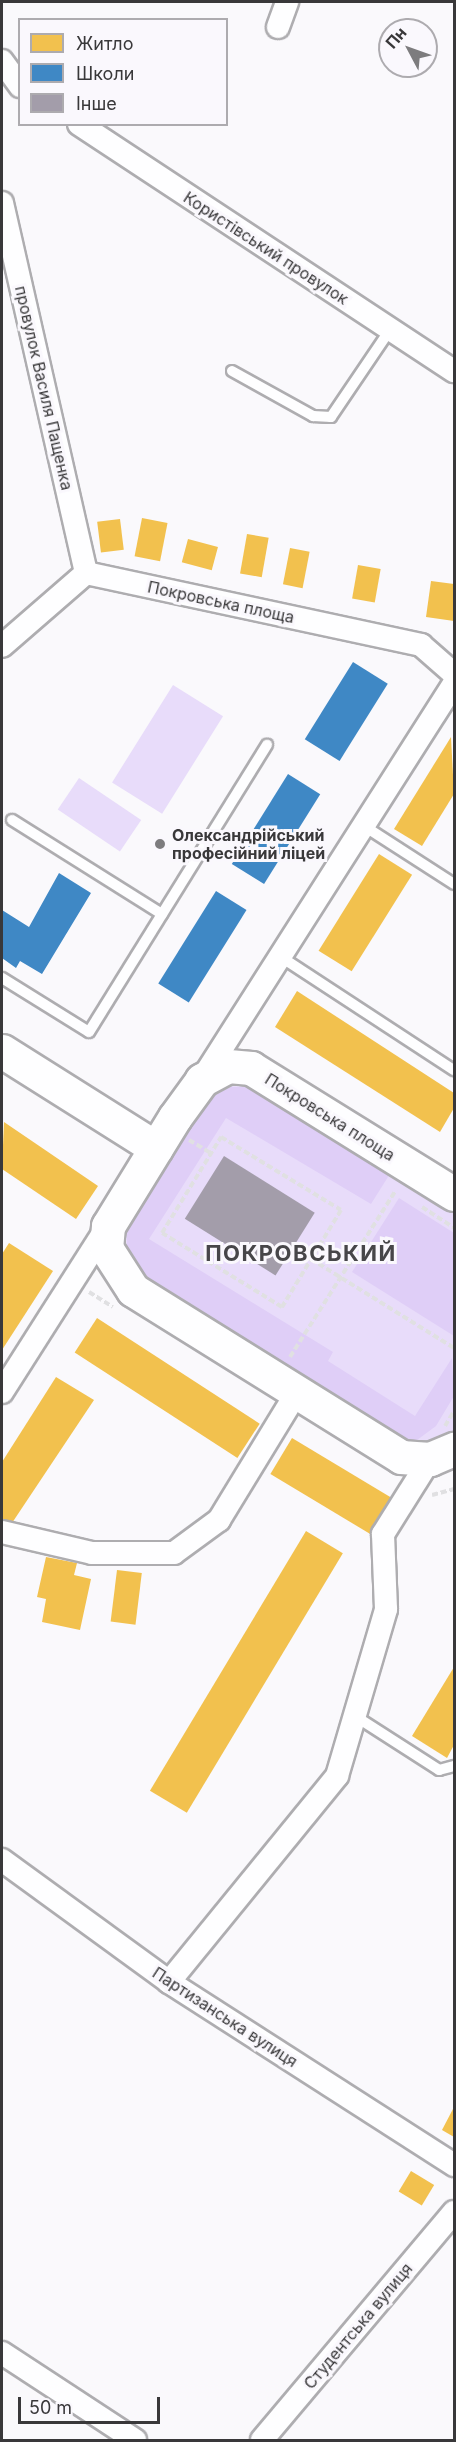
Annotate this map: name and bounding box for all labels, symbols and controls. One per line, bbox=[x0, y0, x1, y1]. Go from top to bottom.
legend bbox=[18, 18, 228, 126]
north arrow bbox=[378, 18, 438, 78]
text: Пн bbox=[381, 23, 411, 52]
text: Житло bbox=[76, 33, 133, 54]
text: Школи bbox=[76, 63, 134, 84]
text: Інше bbox=[76, 93, 117, 114]
street label: Користівський провулок bbox=[180, 188, 352, 308]
street label: провулок Василя Пащенка bbox=[11, 284, 77, 492]
street label: Покровська площа bbox=[146, 577, 296, 627]
place label: Олександрійський професійний ліцей bbox=[172, 825, 325, 863]
marker: Олександрійський професійний ліцей bbox=[153, 837, 167, 851]
street label: Покровська площа bbox=[262, 1069, 398, 1165]
district label: ПОКРОВСЬКИЙ bbox=[205, 1241, 397, 1267]
street label: Партизанська вулиця bbox=[149, 1963, 301, 2071]
street label: Студентська вулиця bbox=[300, 2259, 416, 2393]
scale bar bbox=[21, 2385, 164, 2423]
text: 50 m bbox=[29, 2397, 72, 2418]

